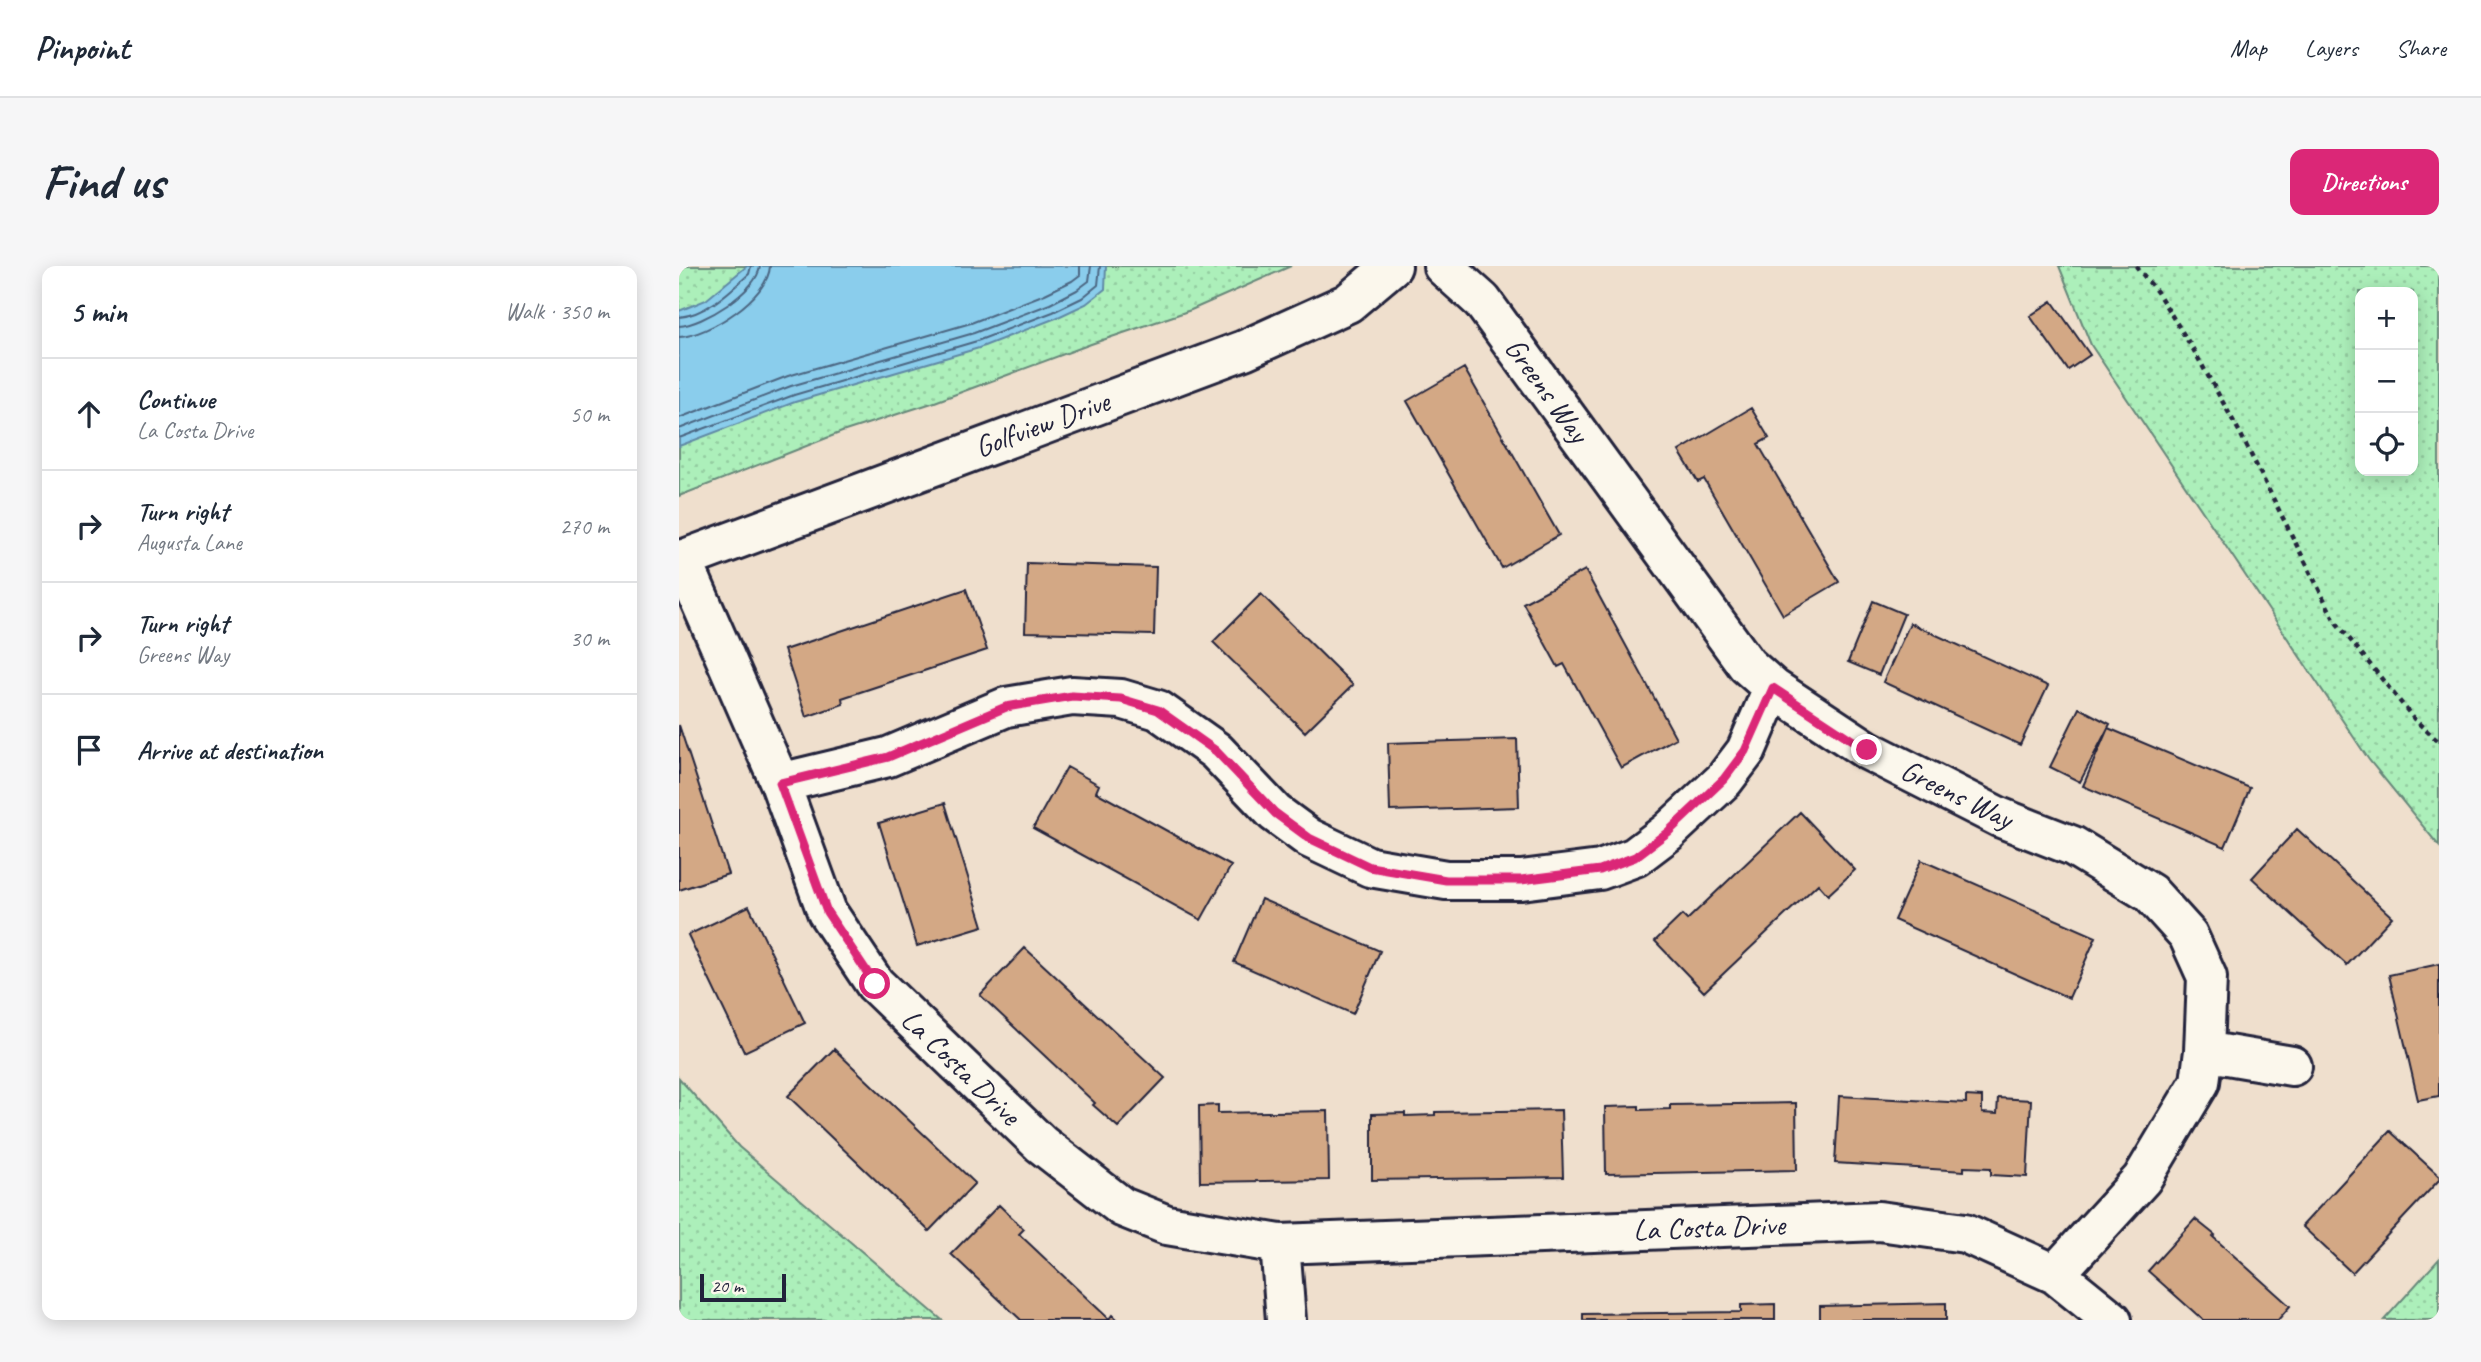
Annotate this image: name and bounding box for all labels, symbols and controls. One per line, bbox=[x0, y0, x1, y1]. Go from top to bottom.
text: Pinpoint bbox=[35, 27, 129, 69]
text: Map bbox=[2230, 33, 2267, 63]
text: Layers bbox=[2305, 33, 2358, 63]
text: Share bbox=[2396, 33, 2446, 63]
button: Directions bbox=[2290, 149, 2439, 215]
text: Find us bbox=[42, 151, 164, 213]
map controls bbox=[2355, 287, 2418, 476]
button: + bbox=[2355, 287, 2418, 350]
text: 5 min bbox=[70, 293, 127, 331]
text: Walk · 350 m bbox=[505, 297, 609, 326]
street label: Greens Way bbox=[1496, 330, 1599, 452]
button: − bbox=[2355, 350, 2418, 413]
street label: Golfview Drive bbox=[969, 381, 1117, 466]
text: Continue bbox=[137, 383, 215, 416]
icon: ahead bbox=[70, 395, 108, 433]
text: 50 m bbox=[570, 400, 609, 429]
button: locate bbox=[2355, 413, 2418, 476]
text: La Costa Drive bbox=[137, 416, 253, 445]
text: Turn right bbox=[137, 495, 228, 528]
icon: right bbox=[70, 507, 108, 545]
text: 270 m bbox=[560, 512, 609, 541]
text: Augusta Lane bbox=[137, 528, 242, 557]
text: Turn right bbox=[137, 607, 228, 640]
icon: right bbox=[70, 619, 108, 657]
text: 30 m bbox=[570, 624, 609, 653]
text: Greens Way bbox=[137, 640, 229, 669]
icon: arrive bbox=[70, 731, 108, 769]
text: Arrive at destination bbox=[137, 734, 323, 767]
route end bbox=[1851, 734, 1882, 765]
street label: Greens Way bbox=[1895, 751, 2022, 839]
route start bbox=[859, 968, 890, 999]
street label: La Costa Drive bbox=[893, 1001, 1030, 1135]
street label: La Costa Drive bbox=[1633, 1205, 1788, 1249]
scale bar bbox=[700, 1271, 786, 1303]
text: 20 m bbox=[711, 1274, 743, 1298]

